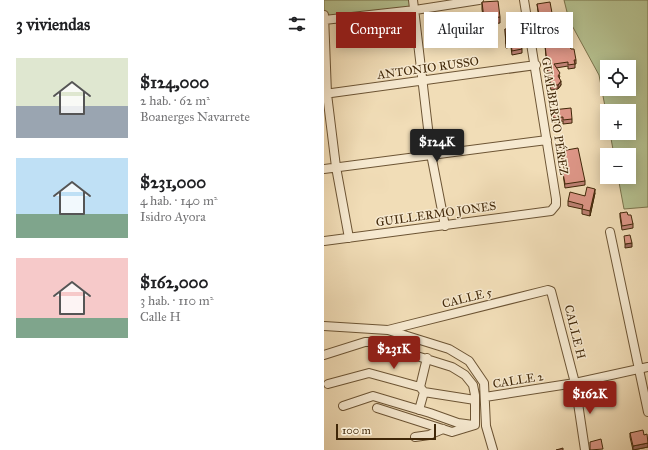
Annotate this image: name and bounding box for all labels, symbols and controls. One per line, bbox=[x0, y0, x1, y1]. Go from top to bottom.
chip: Comprar bbox=[336, 12, 416, 48]
chip: Alquilar bbox=[424, 12, 498, 48]
chip: Filtros bbox=[506, 12, 573, 48]
icon: filters bbox=[286, 13, 308, 35]
text: 3 viviendas bbox=[16, 14, 90, 35]
street label: ANTONIO RUSSO bbox=[375, 54, 480, 82]
street label: GUALBERTO PÉREZ bbox=[539, 56, 573, 177]
map controls bbox=[600, 60, 636, 184]
button: locate bbox=[600, 60, 636, 96]
text: $124,000 bbox=[140, 72, 209, 93]
icon: home bbox=[48, 74, 96, 122]
text: 2 hab. · 62 m² bbox=[140, 93, 210, 109]
button: + bbox=[600, 104, 636, 140]
text: Boanerges Navarrete bbox=[140, 109, 250, 125]
pin: $124K bbox=[409, 129, 465, 163]
text: $124K bbox=[419, 134, 455, 150]
button: − bbox=[600, 148, 636, 184]
text: $231,000 bbox=[140, 172, 206, 193]
icon: home bbox=[48, 174, 96, 222]
text: 4 hab. · 140 m² bbox=[140, 193, 218, 209]
street label: GUILLERMO JONES bbox=[375, 199, 497, 230]
text: Isidro Ayora bbox=[140, 209, 206, 225]
text: $162,000 bbox=[140, 272, 208, 293]
icon: home bbox=[48, 274, 96, 322]
street label: CALLE 5 bbox=[441, 285, 494, 311]
text: 3 hab. · 110 m² bbox=[140, 293, 213, 309]
street label: CALLE H bbox=[561, 303, 589, 361]
text: Calle H bbox=[140, 309, 181, 325]
pin: $231K bbox=[366, 336, 422, 370]
text: $231K bbox=[377, 341, 411, 357]
street label: CALLE 2 bbox=[492, 369, 544, 391]
pin: $162K bbox=[562, 381, 618, 415]
text: $162K bbox=[572, 386, 608, 402]
scale bar bbox=[336, 422, 436, 441]
text: 100 m bbox=[342, 424, 371, 437]

